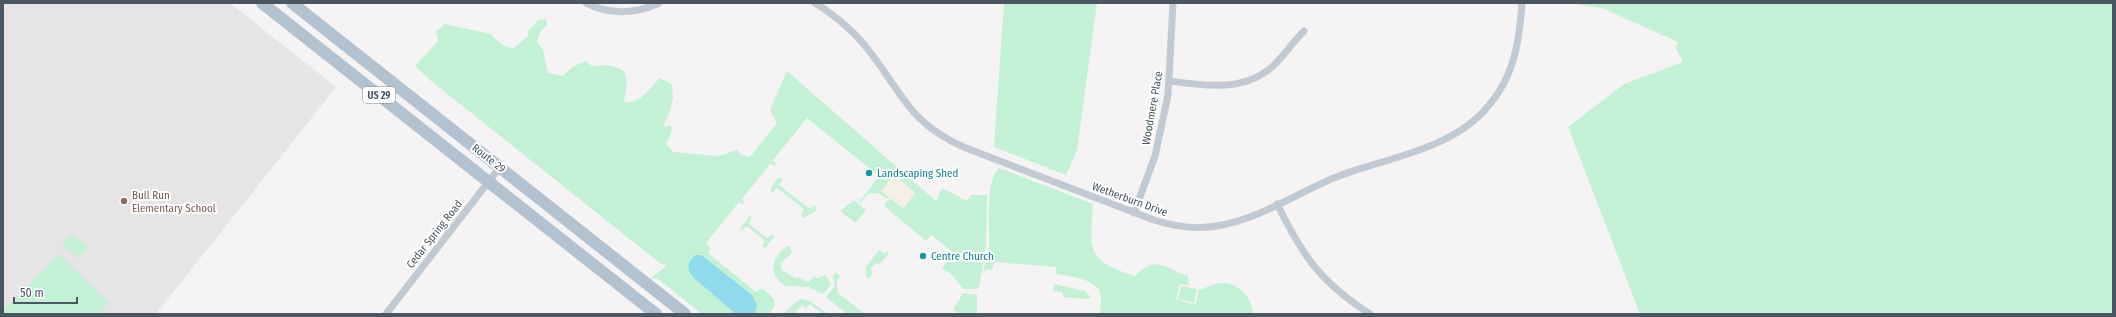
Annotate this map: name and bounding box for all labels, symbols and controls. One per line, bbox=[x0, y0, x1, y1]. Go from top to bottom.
street label: Woodmere Place bbox=[1140, 70, 1165, 146]
road number: US 29 bbox=[363, 87, 395, 103]
street label: Route 29 bbox=[469, 141, 508, 176]
place label: Landscaping Shed bbox=[877, 167, 958, 180]
marker: Landscaping Shed bbox=[864, 168, 874, 178]
street label: Wetherburn Drive bbox=[1090, 180, 1169, 219]
place label: Bull Run Elementary School bbox=[132, 189, 216, 215]
marker: Bull Run Elementary School bbox=[119, 196, 129, 206]
street label: Cedar Spring Road bbox=[404, 198, 465, 271]
place label: Centre Church bbox=[931, 250, 994, 263]
marker: Centre Church bbox=[918, 251, 928, 261]
scale bar bbox=[14, 279, 77, 305]
text: 50 m bbox=[20, 286, 44, 300]

